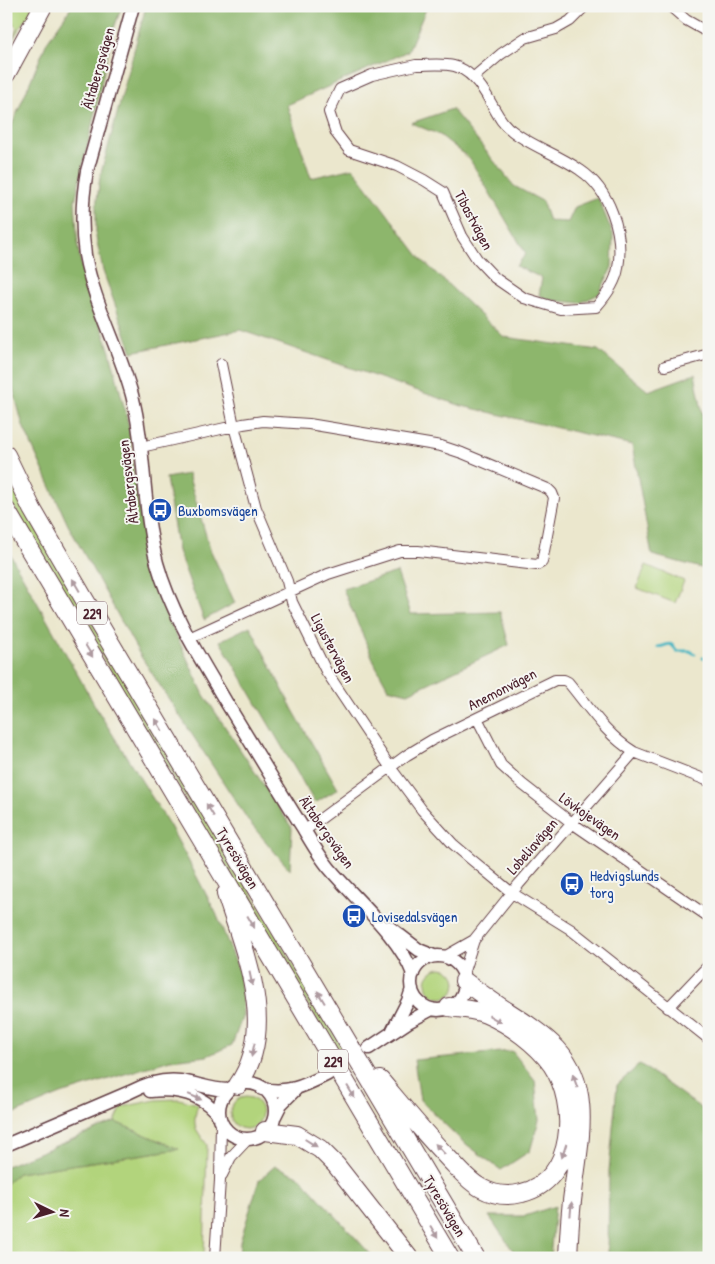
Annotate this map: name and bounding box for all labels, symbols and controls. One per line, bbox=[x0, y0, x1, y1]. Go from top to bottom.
street label: Ältabergsvägen bbox=[76, 25, 120, 111]
street label: Tibastvägen bbox=[450, 187, 499, 254]
street label: Ältabergsvägen bbox=[112, 439, 144, 525]
bus stop icon: Buxbomsvägen bbox=[147, 497, 173, 523]
place label: Buxbomsvägen bbox=[178, 500, 258, 521]
one-way arrow bbox=[72, 578, 80, 593]
road number: 229 bbox=[77, 602, 107, 624]
street label: Ligustervägen bbox=[306, 610, 360, 686]
one-way arrow bbox=[85, 644, 94, 657]
street label: Anemonvägen bbox=[464, 663, 540, 715]
one-way arrow bbox=[154, 718, 163, 731]
street label: Lövkojevägen bbox=[555, 787, 625, 845]
street label: Ältabergsvägen bbox=[294, 792, 360, 873]
one-way arrow bbox=[205, 804, 214, 817]
street label: Lobeliavägen bbox=[502, 813, 562, 879]
street label: Tyresövägen bbox=[211, 823, 265, 893]
place label: Hedvigslunds torg bbox=[590, 865, 659, 903]
bus stop icon: Hedvigslunds torg bbox=[559, 871, 585, 897]
bus stop icon: Lovisedalsvägen bbox=[341, 903, 367, 929]
place label: Lovisedalsvägen bbox=[372, 906, 458, 927]
one-way arrow bbox=[246, 915, 255, 929]
one-way arrow bbox=[247, 971, 255, 986]
one-way arrow bbox=[316, 990, 325, 1003]
one-way arrow bbox=[489, 1015, 502, 1024]
one-way arrow bbox=[249, 1043, 257, 1058]
road number: 229 bbox=[318, 1050, 348, 1072]
one-way arrow bbox=[571, 1074, 578, 1089]
one-way arrow bbox=[347, 1085, 356, 1099]
one-way arrow bbox=[188, 1093, 202, 1101]
one-way arrow bbox=[305, 1139, 318, 1148]
one-way arrow bbox=[434, 1142, 445, 1155]
one-way arrow bbox=[560, 1144, 568, 1159]
street label: Tyresövägen bbox=[418, 1171, 472, 1241]
north arrow bbox=[28, 1186, 78, 1236]
one-way arrow bbox=[567, 1201, 575, 1217]
text: N bbox=[56, 1209, 75, 1218]
one-way arrow bbox=[430, 1225, 439, 1238]

